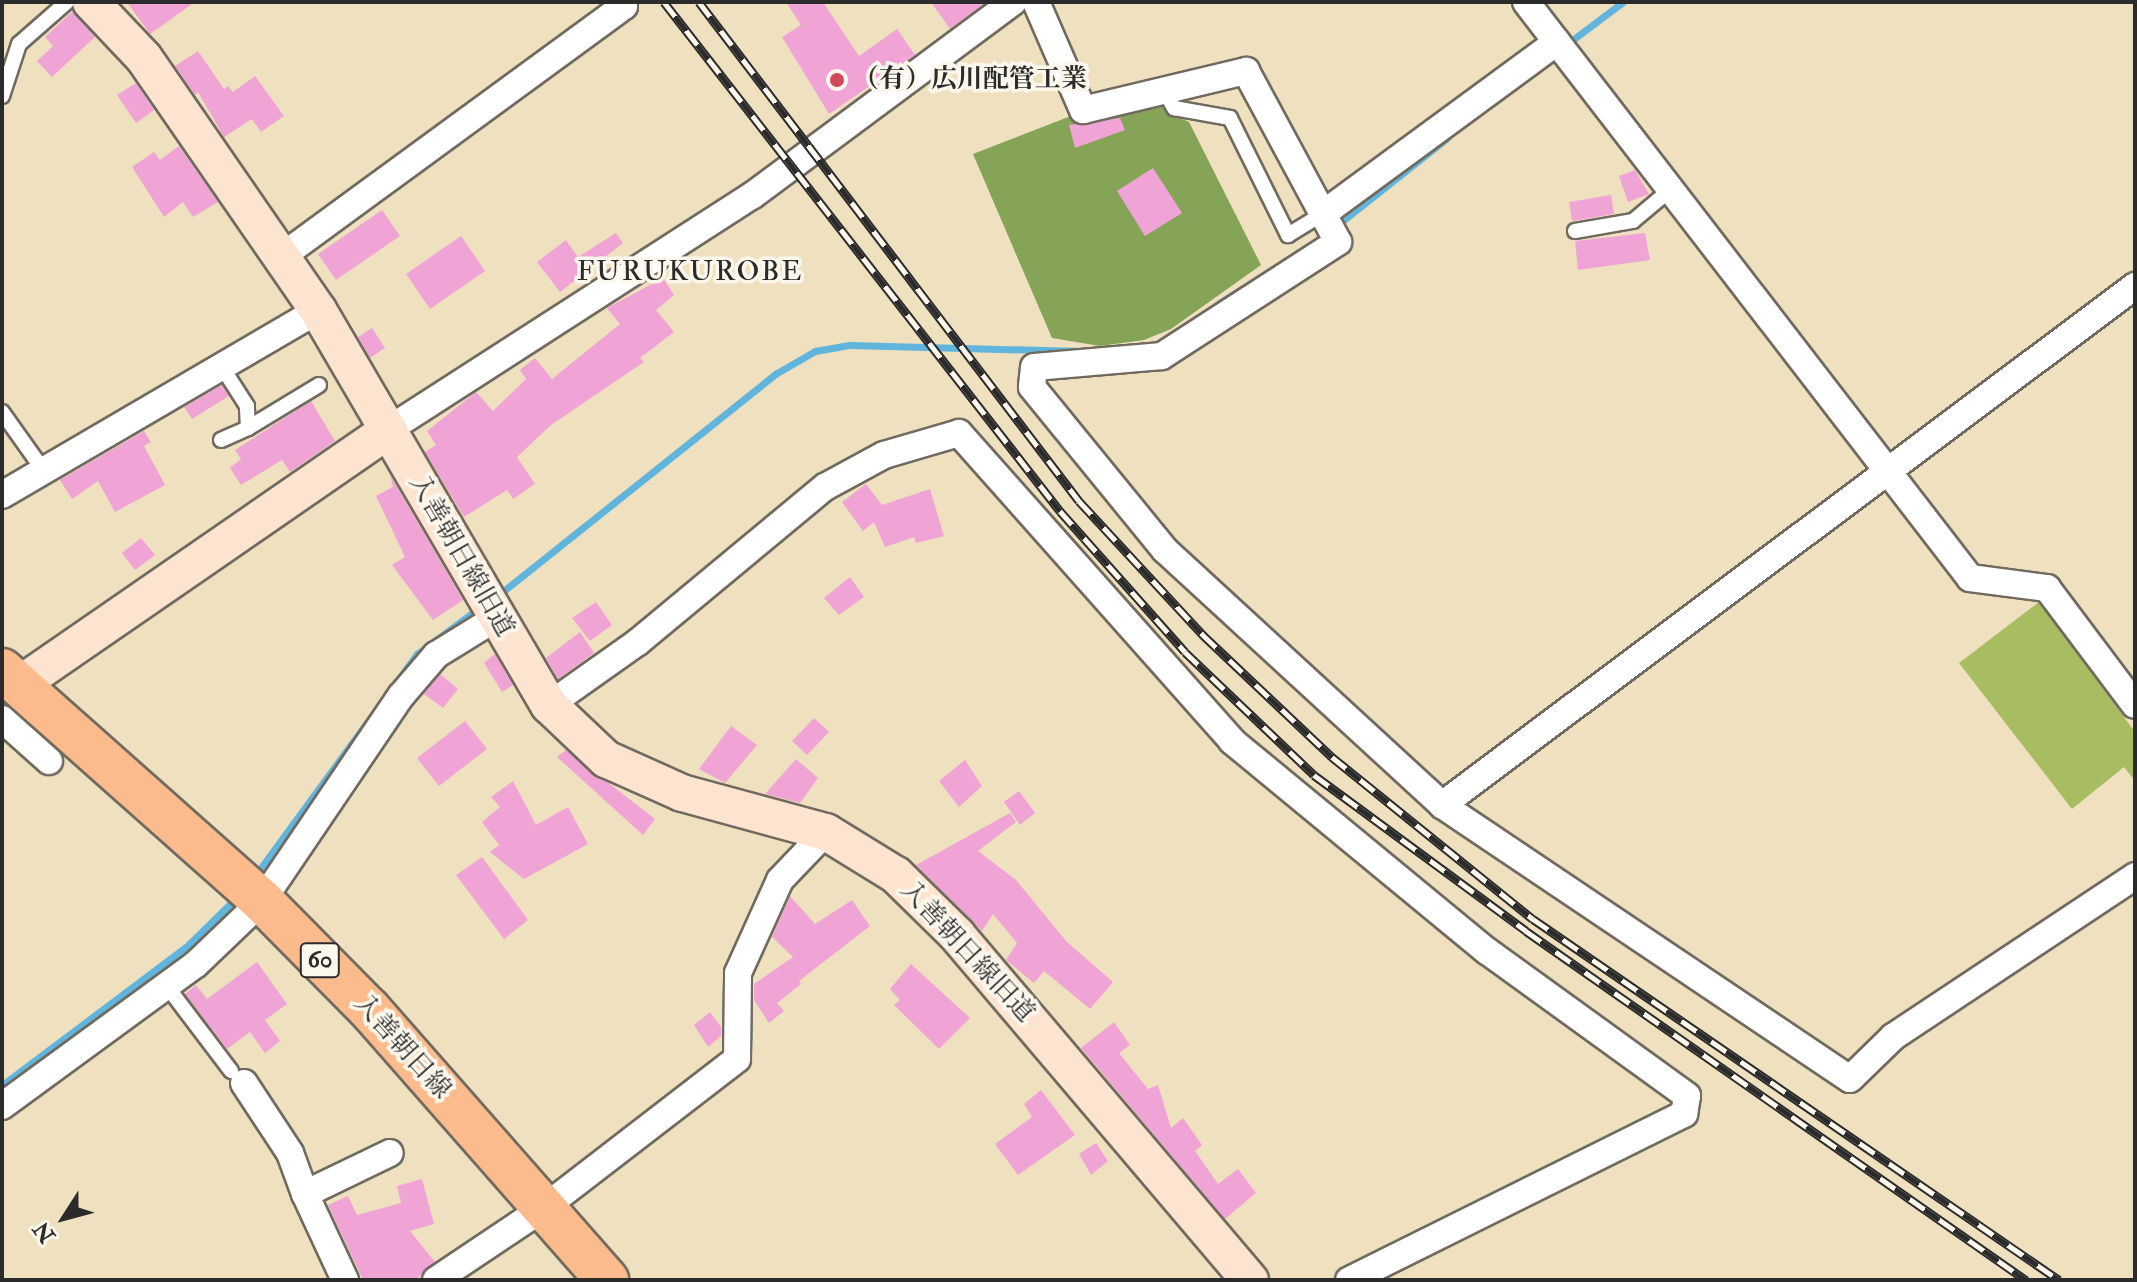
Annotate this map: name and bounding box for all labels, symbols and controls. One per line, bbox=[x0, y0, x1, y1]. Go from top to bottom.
place label: （有）広川配管工業 bbox=[853, 64, 1087, 96]
marker: （有）広川配管工業 bbox=[828, 71, 846, 89]
district label: FURUKUROBE bbox=[577, 255, 803, 289]
street label: 入善朝日線旧道 bbox=[402, 469, 520, 643]
street label: 入善朝日線旧道 bbox=[894, 875, 1040, 1029]
road number: 60 bbox=[298, 940, 342, 980]
street label: 入善朝日線 bbox=[347, 988, 457, 1106]
north arrow bbox=[24, 1178, 104, 1258]
text: N bbox=[27, 1216, 62, 1248]

